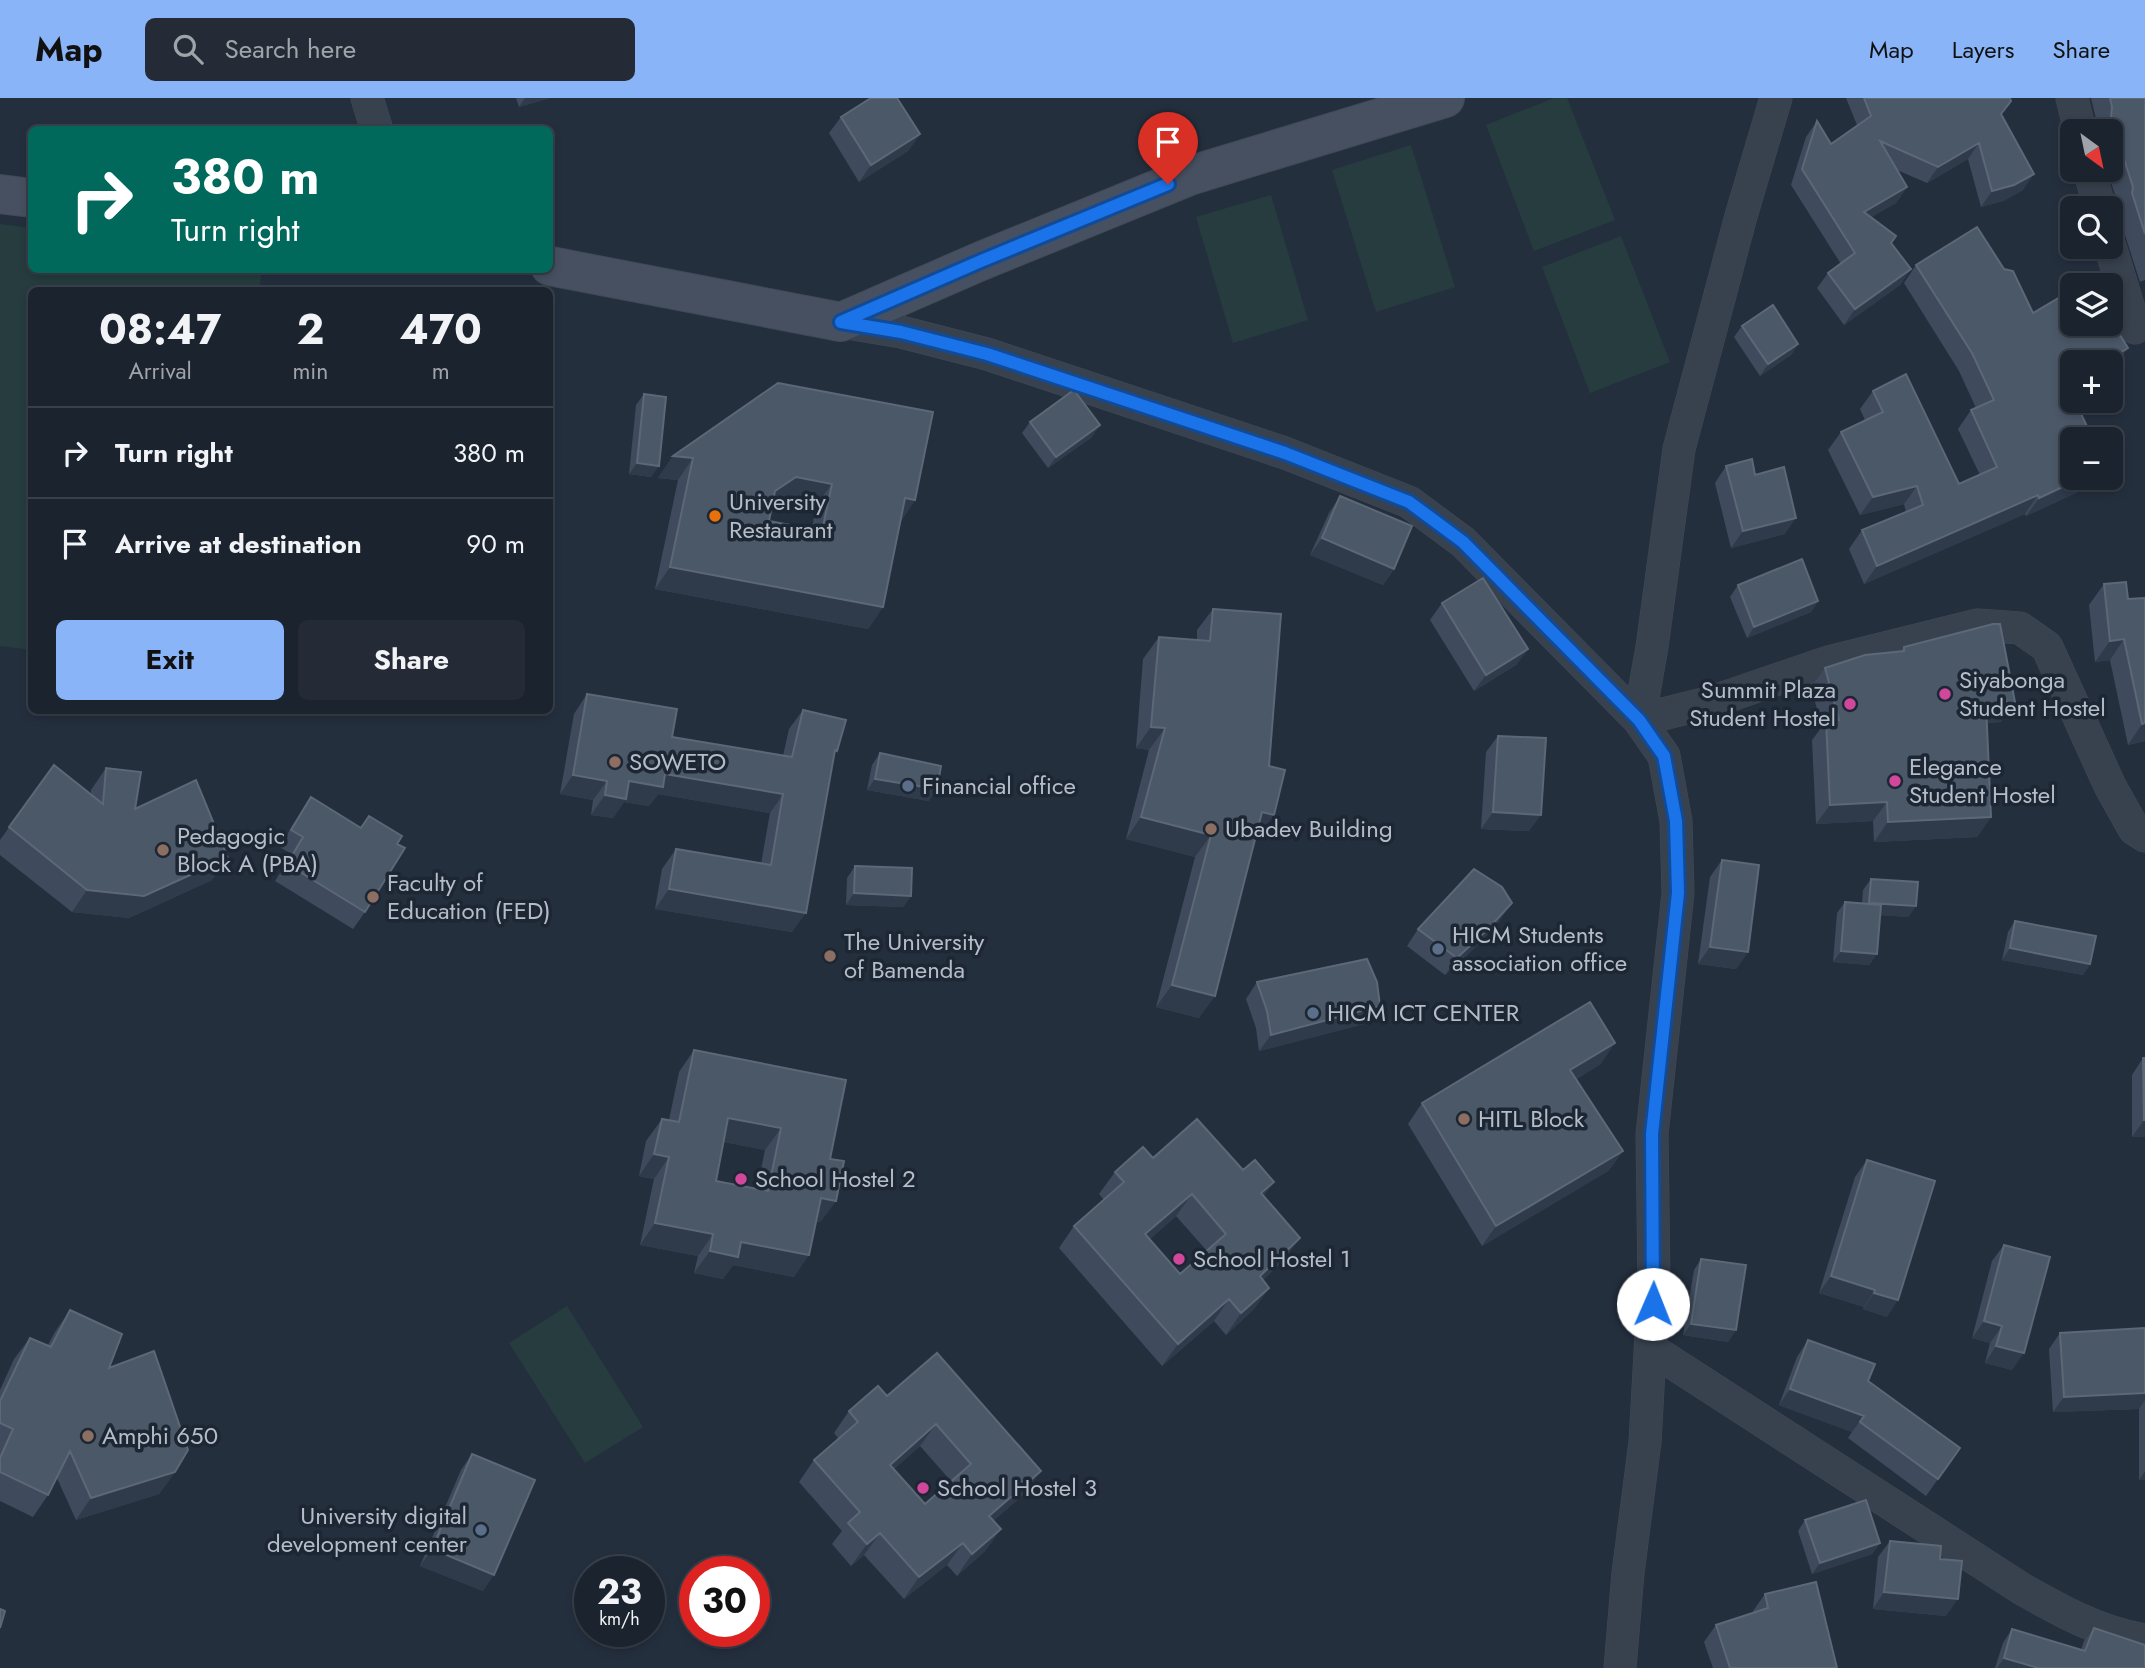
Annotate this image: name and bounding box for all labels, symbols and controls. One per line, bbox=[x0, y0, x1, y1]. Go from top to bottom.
search box bbox=[145, 18, 635, 81]
text: Map bbox=[35, 26, 103, 73]
icon: search bbox=[169, 30, 207, 68]
text: Search here bbox=[225, 30, 356, 68]
text: Map bbox=[1869, 32, 1914, 67]
text: Layers bbox=[1952, 32, 2014, 67]
text: Share bbox=[2052, 32, 2110, 67]
pin bbox=[1138, 112, 1198, 184]
north arrow bbox=[2060, 119, 2123, 182]
map controls bbox=[2060, 119, 2123, 490]
icon: arrive bbox=[1149, 123, 1187, 161]
text: 380 m bbox=[171, 142, 319, 212]
icon: right bbox=[56, 154, 147, 245]
button: search bbox=[2060, 196, 2123, 259]
text: Turn right bbox=[171, 207, 300, 253]
button: layers bbox=[2060, 273, 2123, 336]
text: 08:47 bbox=[99, 299, 221, 360]
text: 2 bbox=[297, 299, 324, 360]
text: 470 bbox=[399, 299, 482, 360]
button: + bbox=[2060, 350, 2123, 413]
text: Arrival bbox=[128, 354, 192, 388]
text: min bbox=[292, 354, 328, 388]
text: m bbox=[432, 354, 450, 388]
button: − bbox=[2060, 427, 2123, 490]
icon: right bbox=[56, 434, 94, 472]
text: Turn right bbox=[115, 434, 233, 472]
text: 380 m bbox=[453, 434, 525, 472]
place label: University Restaurant bbox=[729, 484, 833, 547]
marker: University Restaurant bbox=[707, 508, 723, 524]
icon: arrive bbox=[56, 525, 94, 563]
text: Arrive at destination bbox=[115, 525, 362, 563]
text: 90 m bbox=[466, 525, 525, 563]
button: Exit bbox=[56, 620, 284, 700]
button: Share bbox=[298, 620, 525, 700]
place label: Siyabonga Student Hostel bbox=[1959, 662, 2106, 725]
place label: Summit Plaza Student Hostel bbox=[1689, 672, 1836, 735]
marker: Siyabonga Student Hostel bbox=[1937, 686, 1953, 702]
marker: Summit Plaza Student Hostel bbox=[1842, 696, 1858, 712]
place label: SOWETO bbox=[629, 744, 726, 779]
place label: Elegance Student Hostel bbox=[1909, 749, 2056, 812]
marker: SOWETO bbox=[607, 754, 623, 770]
place label: Financial office bbox=[922, 768, 1076, 803]
marker: Elegance Student Hostel bbox=[1887, 773, 1903, 789]
marker: Financial office bbox=[900, 778, 916, 794]
place label: Ubadev Building bbox=[1225, 811, 1393, 846]
place label: Pedagogic Block A (PBA) bbox=[177, 818, 318, 881]
marker: Ubadev Building bbox=[1203, 821, 1219, 837]
marker: Pedagogic Block A (PBA) bbox=[155, 842, 171, 858]
place label: Faculty of Education (FED) bbox=[387, 865, 551, 928]
marker: Faculty of Education (FED) bbox=[365, 889, 381, 905]
place label: HICM Students association office bbox=[1452, 917, 1627, 980]
place label: The University of Bamenda bbox=[844, 924, 985, 987]
marker: HICM Students association office bbox=[1430, 941, 1446, 957]
marker: The University of Bamenda bbox=[822, 948, 838, 964]
place label: HICM ICT CENTER bbox=[1327, 995, 1520, 1030]
marker: HICM ICT CENTER bbox=[1305, 1005, 1321, 1021]
place label: HITL Block bbox=[1478, 1101, 1585, 1136]
marker: HITL Block bbox=[1456, 1111, 1472, 1127]
place label: School Hostel 2 bbox=[755, 1161, 916, 1196]
marker: School Hostel 2 bbox=[733, 1171, 749, 1187]
place label: School Hostel 1 bbox=[1193, 1241, 1351, 1276]
marker: School Hostel 1 bbox=[1171, 1251, 1187, 1267]
position arrow bbox=[1616, 1267, 1690, 1341]
place label: Amphi 650 bbox=[102, 1418, 218, 1453]
marker: Amphi 650 bbox=[80, 1428, 96, 1444]
place label: School Hostel 3 bbox=[937, 1470, 1097, 1505]
marker: School Hostel 3 bbox=[915, 1480, 931, 1496]
place label: University digital development center bbox=[267, 1498, 468, 1561]
marker: University digital development center bbox=[473, 1522, 489, 1538]
speed limit sign: 30 bbox=[679, 1556, 770, 1647]
text: 23 bbox=[597, 1567, 642, 1617]
text: km/h bbox=[599, 1606, 640, 1632]

